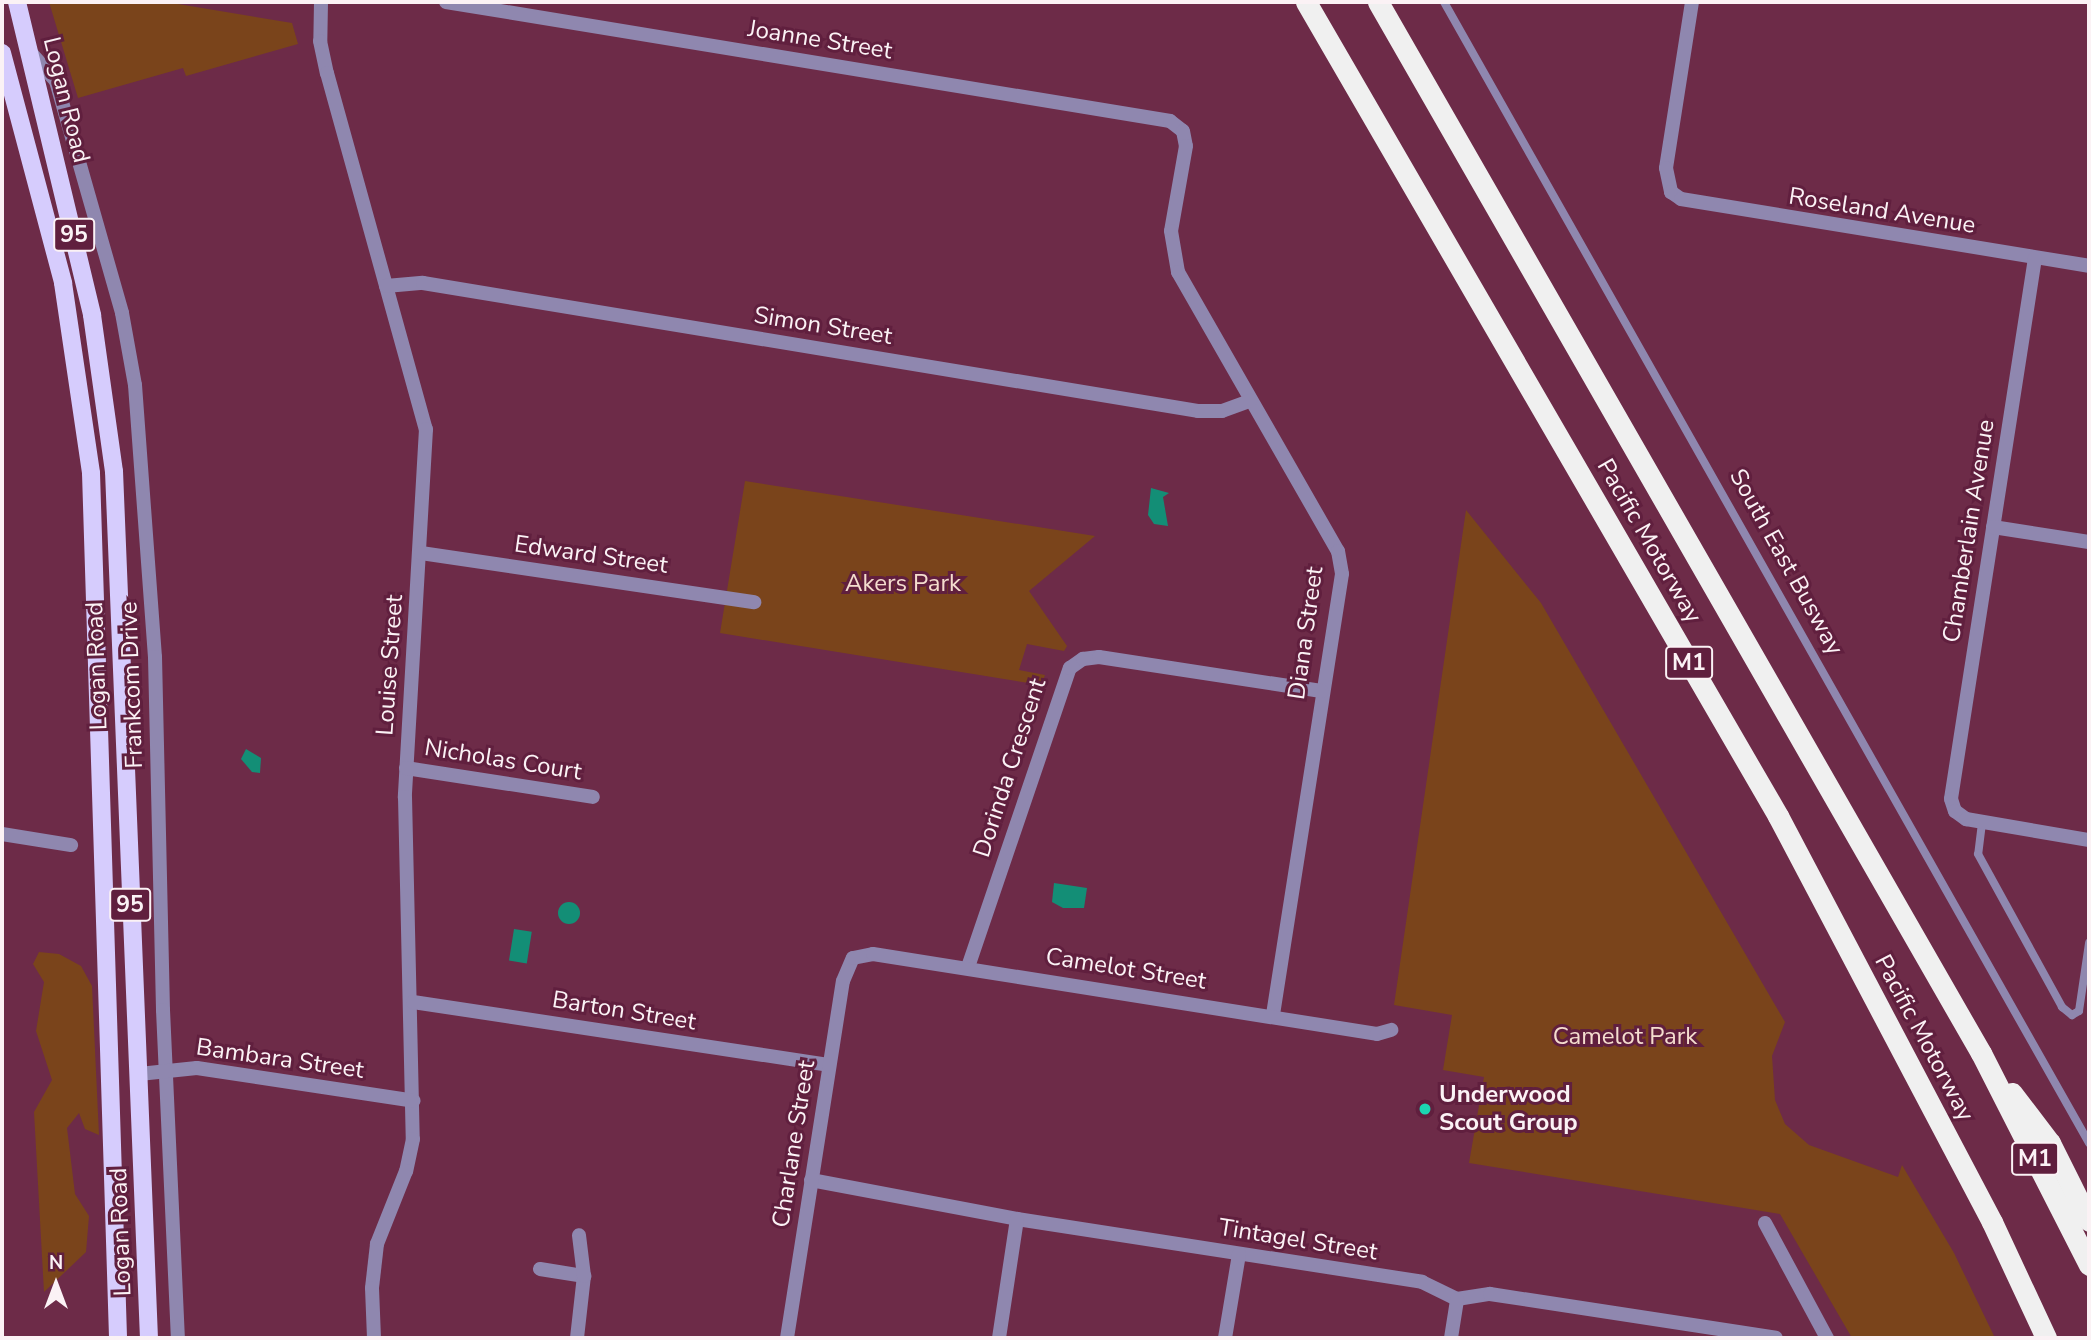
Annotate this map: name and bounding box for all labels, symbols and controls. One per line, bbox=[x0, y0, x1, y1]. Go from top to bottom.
street label: Joanne Street bbox=[746, 14, 894, 66]
street label: Logan Road bbox=[36, 34, 96, 166]
street label: Roseland Avenue bbox=[1787, 182, 1977, 240]
road number: 95 bbox=[53, 216, 95, 254]
street label: Simon Street bbox=[752, 301, 894, 351]
street label: Chamberlain Avenue bbox=[1937, 417, 2001, 645]
street label: Pacific Motorway bbox=[1590, 454, 1708, 628]
street label: South East Busway bbox=[1723, 464, 1849, 660]
street label: Edward Street bbox=[512, 530, 670, 580]
street label: Diana Street bbox=[1282, 565, 1330, 701]
park label: Akers Park bbox=[845, 570, 961, 598]
street label: Louise Street bbox=[371, 594, 409, 736]
street label: Logan Road bbox=[80, 601, 114, 731]
street label: Frankcom Drive bbox=[115, 601, 149, 769]
road number: M1 bbox=[1664, 643, 1714, 682]
street label: Dorinda Crescent bbox=[968, 675, 1052, 861]
street label: Nicholas Court bbox=[422, 733, 584, 787]
road number: 95 bbox=[109, 885, 151, 924]
street label: Camelot Street bbox=[1044, 942, 1208, 996]
street label: Pacific Motorway bbox=[1868, 950, 1980, 1126]
street label: Barton Street bbox=[550, 985, 698, 1037]
park label: Camelot Park bbox=[1553, 1023, 1697, 1051]
street label: Bambara Street bbox=[194, 1033, 366, 1085]
street label: Charlane Street bbox=[767, 1058, 821, 1230]
place label: Underwood Scout Group bbox=[1439, 1081, 1578, 1137]
marker: Underwood Scout Group bbox=[1417, 1101, 1433, 1117]
road number: M1 bbox=[2010, 1140, 2060, 1178]
street label: Logan Road bbox=[104, 1167, 138, 1297]
street label: Tintagel Street bbox=[1217, 1213, 1379, 1267]
north arrow bbox=[21, 1249, 91, 1319]
text: N bbox=[49, 1250, 63, 1276]

